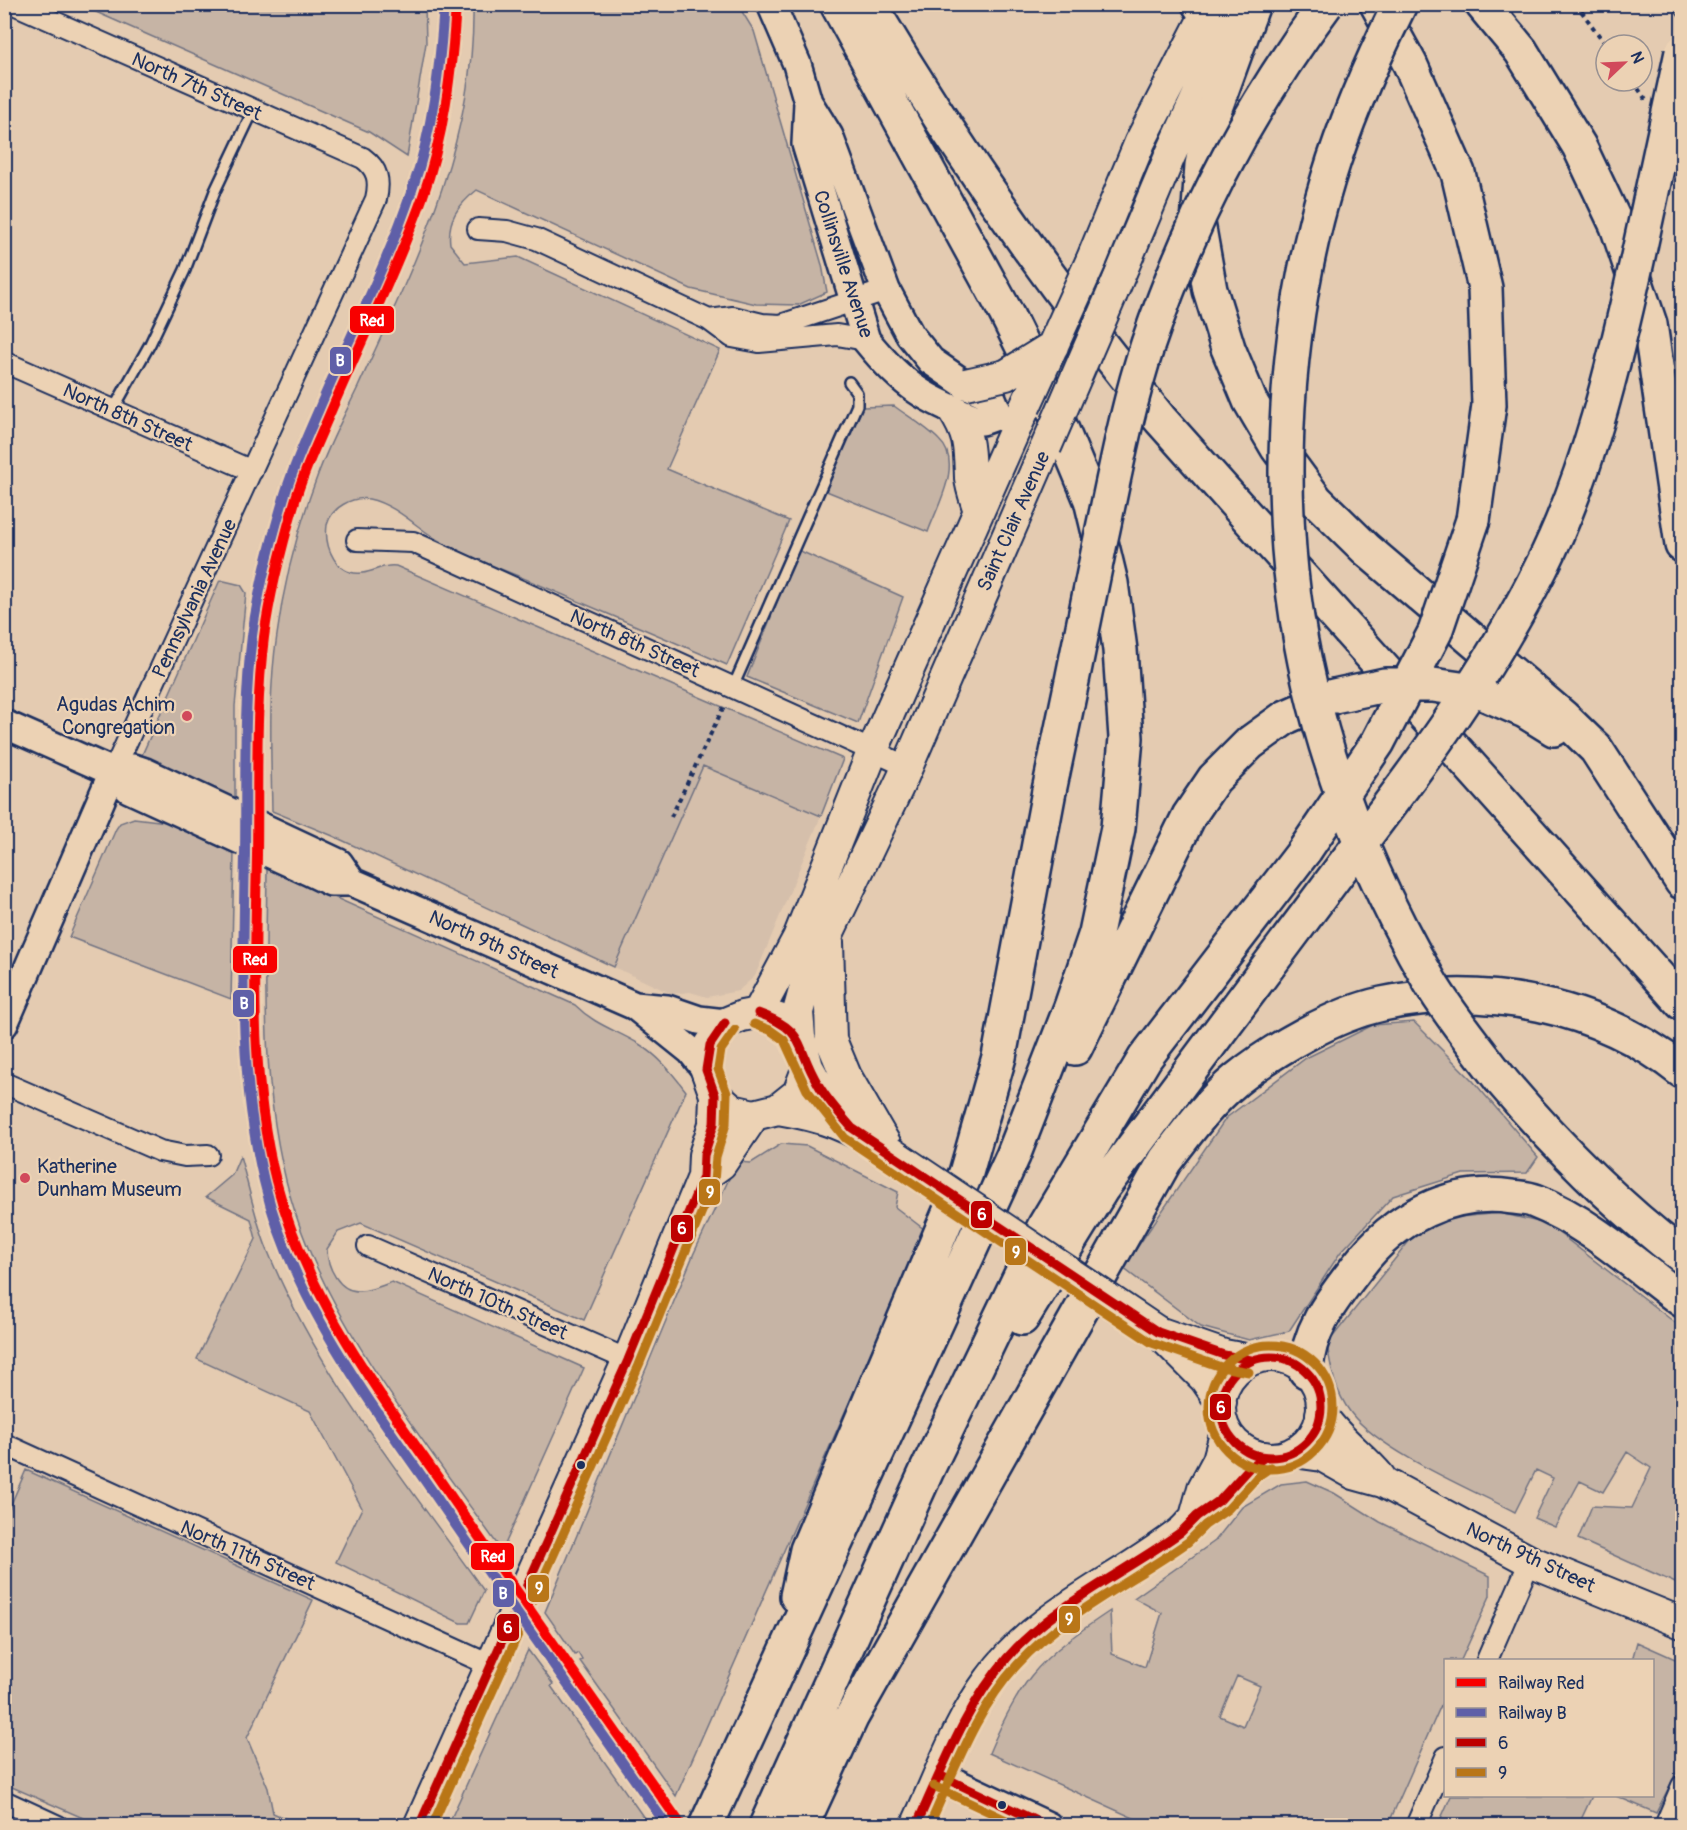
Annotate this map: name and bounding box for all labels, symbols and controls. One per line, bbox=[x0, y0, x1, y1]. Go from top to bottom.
north arrow bbox=[1594, 33, 1654, 93]
street label: North 7th Street bbox=[128, 47, 267, 127]
text: N bbox=[1626, 49, 1648, 67]
street label: Collinsville Avenue bbox=[808, 187, 879, 341]
line badge: Red bbox=[349, 305, 395, 334]
text: Red bbox=[360, 311, 385, 331]
line badge: B bbox=[329, 346, 352, 375]
text: B bbox=[335, 351, 345, 371]
street label: North 8th Street bbox=[59, 378, 197, 458]
street label: Saint Clair Avenue bbox=[971, 447, 1056, 595]
street label: Pennsylvania Avenue bbox=[147, 515, 242, 682]
street label: North 8th Street bbox=[566, 604, 704, 684]
place label: Agudas Achim Congregation bbox=[56, 692, 175, 740]
marker: Agudas Achim Congregation bbox=[180, 709, 194, 723]
street label: North 9th Street bbox=[425, 905, 563, 985]
line badge: Red bbox=[232, 945, 278, 974]
text: Red bbox=[243, 950, 268, 970]
line badge: B bbox=[232, 989, 255, 1018]
text: B bbox=[239, 994, 249, 1014]
place label: Katherine Dunham Museum bbox=[37, 1154, 182, 1202]
marker: Katherine Dunham Museum bbox=[18, 1171, 32, 1185]
line badge: 9 bbox=[698, 1178, 721, 1206]
text: 9 bbox=[706, 1183, 714, 1203]
line badge: 6 bbox=[970, 1200, 993, 1229]
text: 6 bbox=[977, 1205, 987, 1225]
line badge: 6 bbox=[670, 1214, 694, 1243]
text: 6 bbox=[677, 1219, 687, 1239]
line badge: 9 bbox=[1004, 1237, 1027, 1266]
text: 9 bbox=[1012, 1243, 1020, 1263]
street label: North 10th Street bbox=[424, 1261, 573, 1346]
line badge: 6 bbox=[1209, 1393, 1232, 1421]
text: 6 bbox=[1216, 1398, 1226, 1418]
unlabelled marker bbox=[575, 1459, 587, 1471]
street label: North 11th Street bbox=[177, 1515, 320, 1597]
street label: North 9th Street bbox=[1462, 1517, 1600, 1599]
line badge: Red bbox=[470, 1542, 515, 1571]
text: Red bbox=[481, 1547, 506, 1567]
line badge: 9 bbox=[527, 1574, 550, 1603]
line badge: B bbox=[492, 1579, 515, 1608]
text: 9 bbox=[535, 1579, 543, 1599]
text: B bbox=[498, 1584, 508, 1604]
line badge: 9 bbox=[1058, 1605, 1081, 1634]
text: 9 bbox=[1065, 1610, 1073, 1630]
line badge: 6 bbox=[496, 1613, 520, 1642]
text: 6 bbox=[503, 1618, 513, 1638]
legend bbox=[1444, 1659, 1654, 1797]
text: Railway Red bbox=[1498, 1672, 1585, 1695]
text: Railway B bbox=[1498, 1702, 1567, 1725]
text: 6 bbox=[1498, 1732, 1508, 1755]
text: 9 bbox=[1498, 1762, 1507, 1785]
unlabelled marker bbox=[996, 1799, 1008, 1811]

